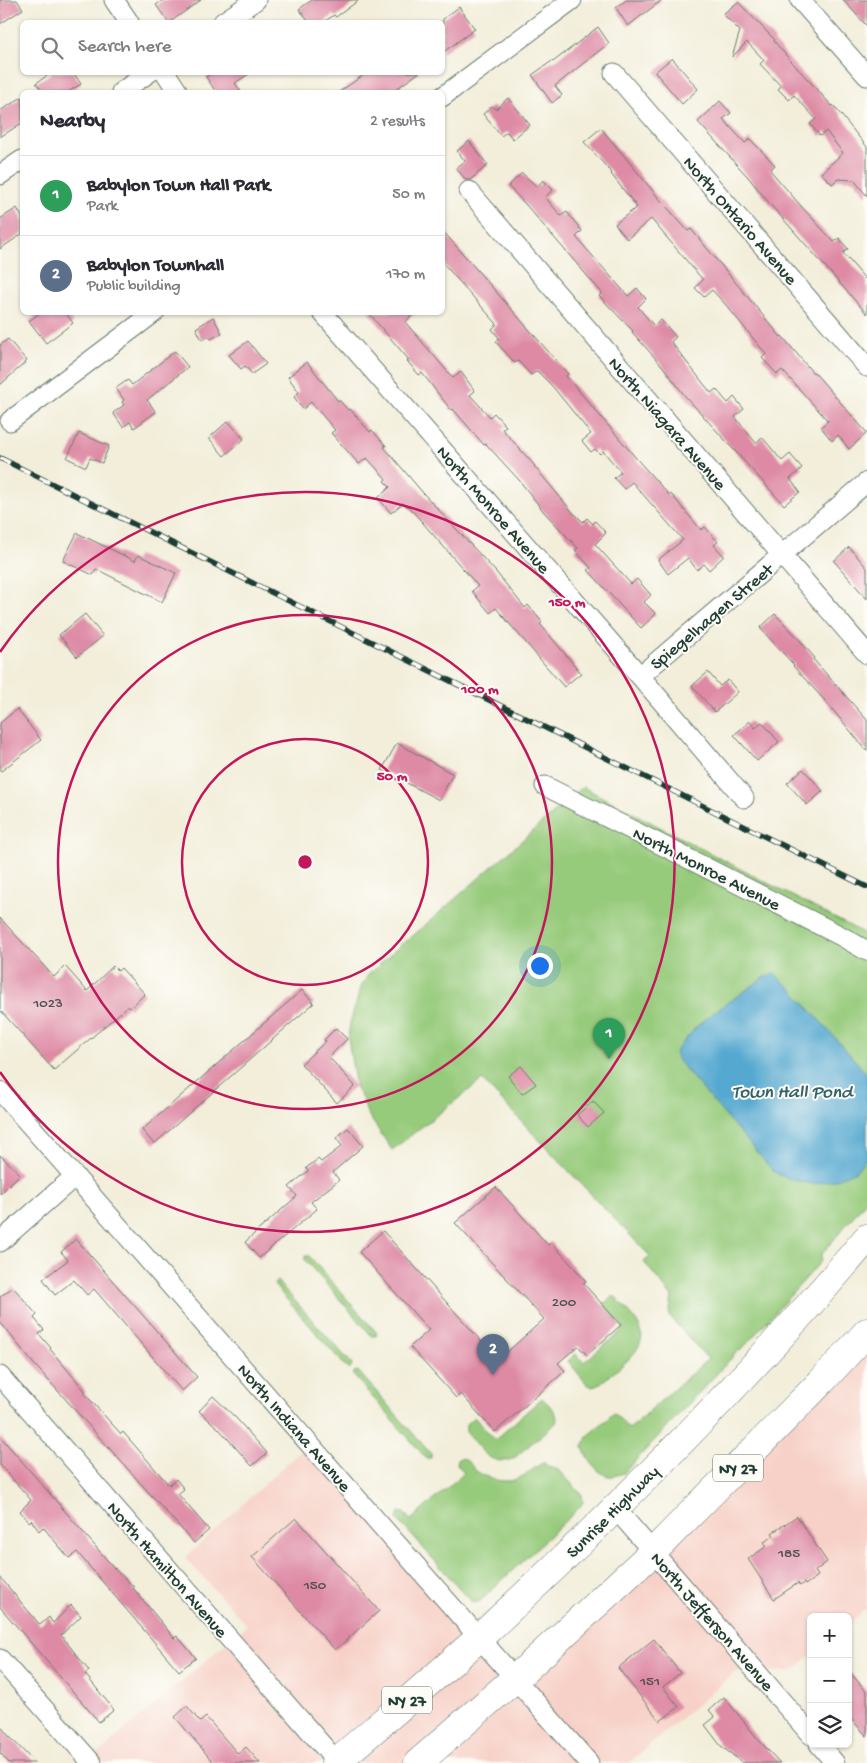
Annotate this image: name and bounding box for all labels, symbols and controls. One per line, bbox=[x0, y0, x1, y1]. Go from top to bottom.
search box bbox=[20, 20, 445, 75]
icon: search bbox=[38, 34, 66, 62]
text: Search here bbox=[78, 36, 172, 59]
text: Nearby bbox=[40, 110, 105, 135]
text: 2 results bbox=[370, 113, 425, 132]
street label: North Ontario Avenue bbox=[678, 153, 801, 291]
text: Babylon Town Hall Park bbox=[87, 175, 270, 198]
text: 1 bbox=[53, 186, 59, 205]
text: 50 m bbox=[392, 186, 425, 205]
text: Park bbox=[87, 198, 118, 217]
text: Babylon Townhall bbox=[87, 255, 224, 278]
text: 2 bbox=[52, 266, 60, 285]
text: 170 m bbox=[386, 266, 425, 285]
text: Public building bbox=[87, 278, 181, 297]
street label: North Niagara Avenue bbox=[603, 354, 730, 496]
street label: North Monroe Avenue bbox=[431, 442, 554, 579]
street label: Spiegelhagen Street bbox=[647, 559, 780, 675]
text: 150 m bbox=[548, 594, 586, 612]
text: 100 m bbox=[460, 681, 499, 699]
text: 50 m bbox=[377, 768, 408, 786]
street label: North Monroe Avenue bbox=[629, 824, 784, 917]
centre of rings bbox=[296, 853, 314, 871]
your location bbox=[527, 953, 553, 979]
house number: 1023 bbox=[32, 995, 63, 1013]
pin: 1 bbox=[593, 1018, 625, 1059]
water label: Town Hall Pond bbox=[732, 1082, 854, 1105]
house number: 200 bbox=[552, 1294, 577, 1312]
pin: 2 bbox=[477, 1334, 509, 1375]
street label: North Indiana Avenue bbox=[232, 1360, 355, 1498]
road number: NY 27 bbox=[713, 1455, 763, 1482]
street label: Sunrise Highway bbox=[563, 1462, 665, 1564]
street label: North Hamilton Avenue bbox=[101, 1498, 231, 1643]
house number: 185 bbox=[777, 1545, 800, 1563]
street label: North Jefferson Avenue bbox=[645, 1549, 778, 1697]
house number: 150 bbox=[303, 1577, 327, 1595]
map controls bbox=[807, 1613, 852, 1748]
button: + bbox=[807, 1613, 852, 1658]
button: − bbox=[807, 1658, 852, 1703]
house number: 151 bbox=[639, 1673, 660, 1691]
road number: NY 27 bbox=[382, 1686, 432, 1714]
button: layers bbox=[807, 1703, 852, 1748]

